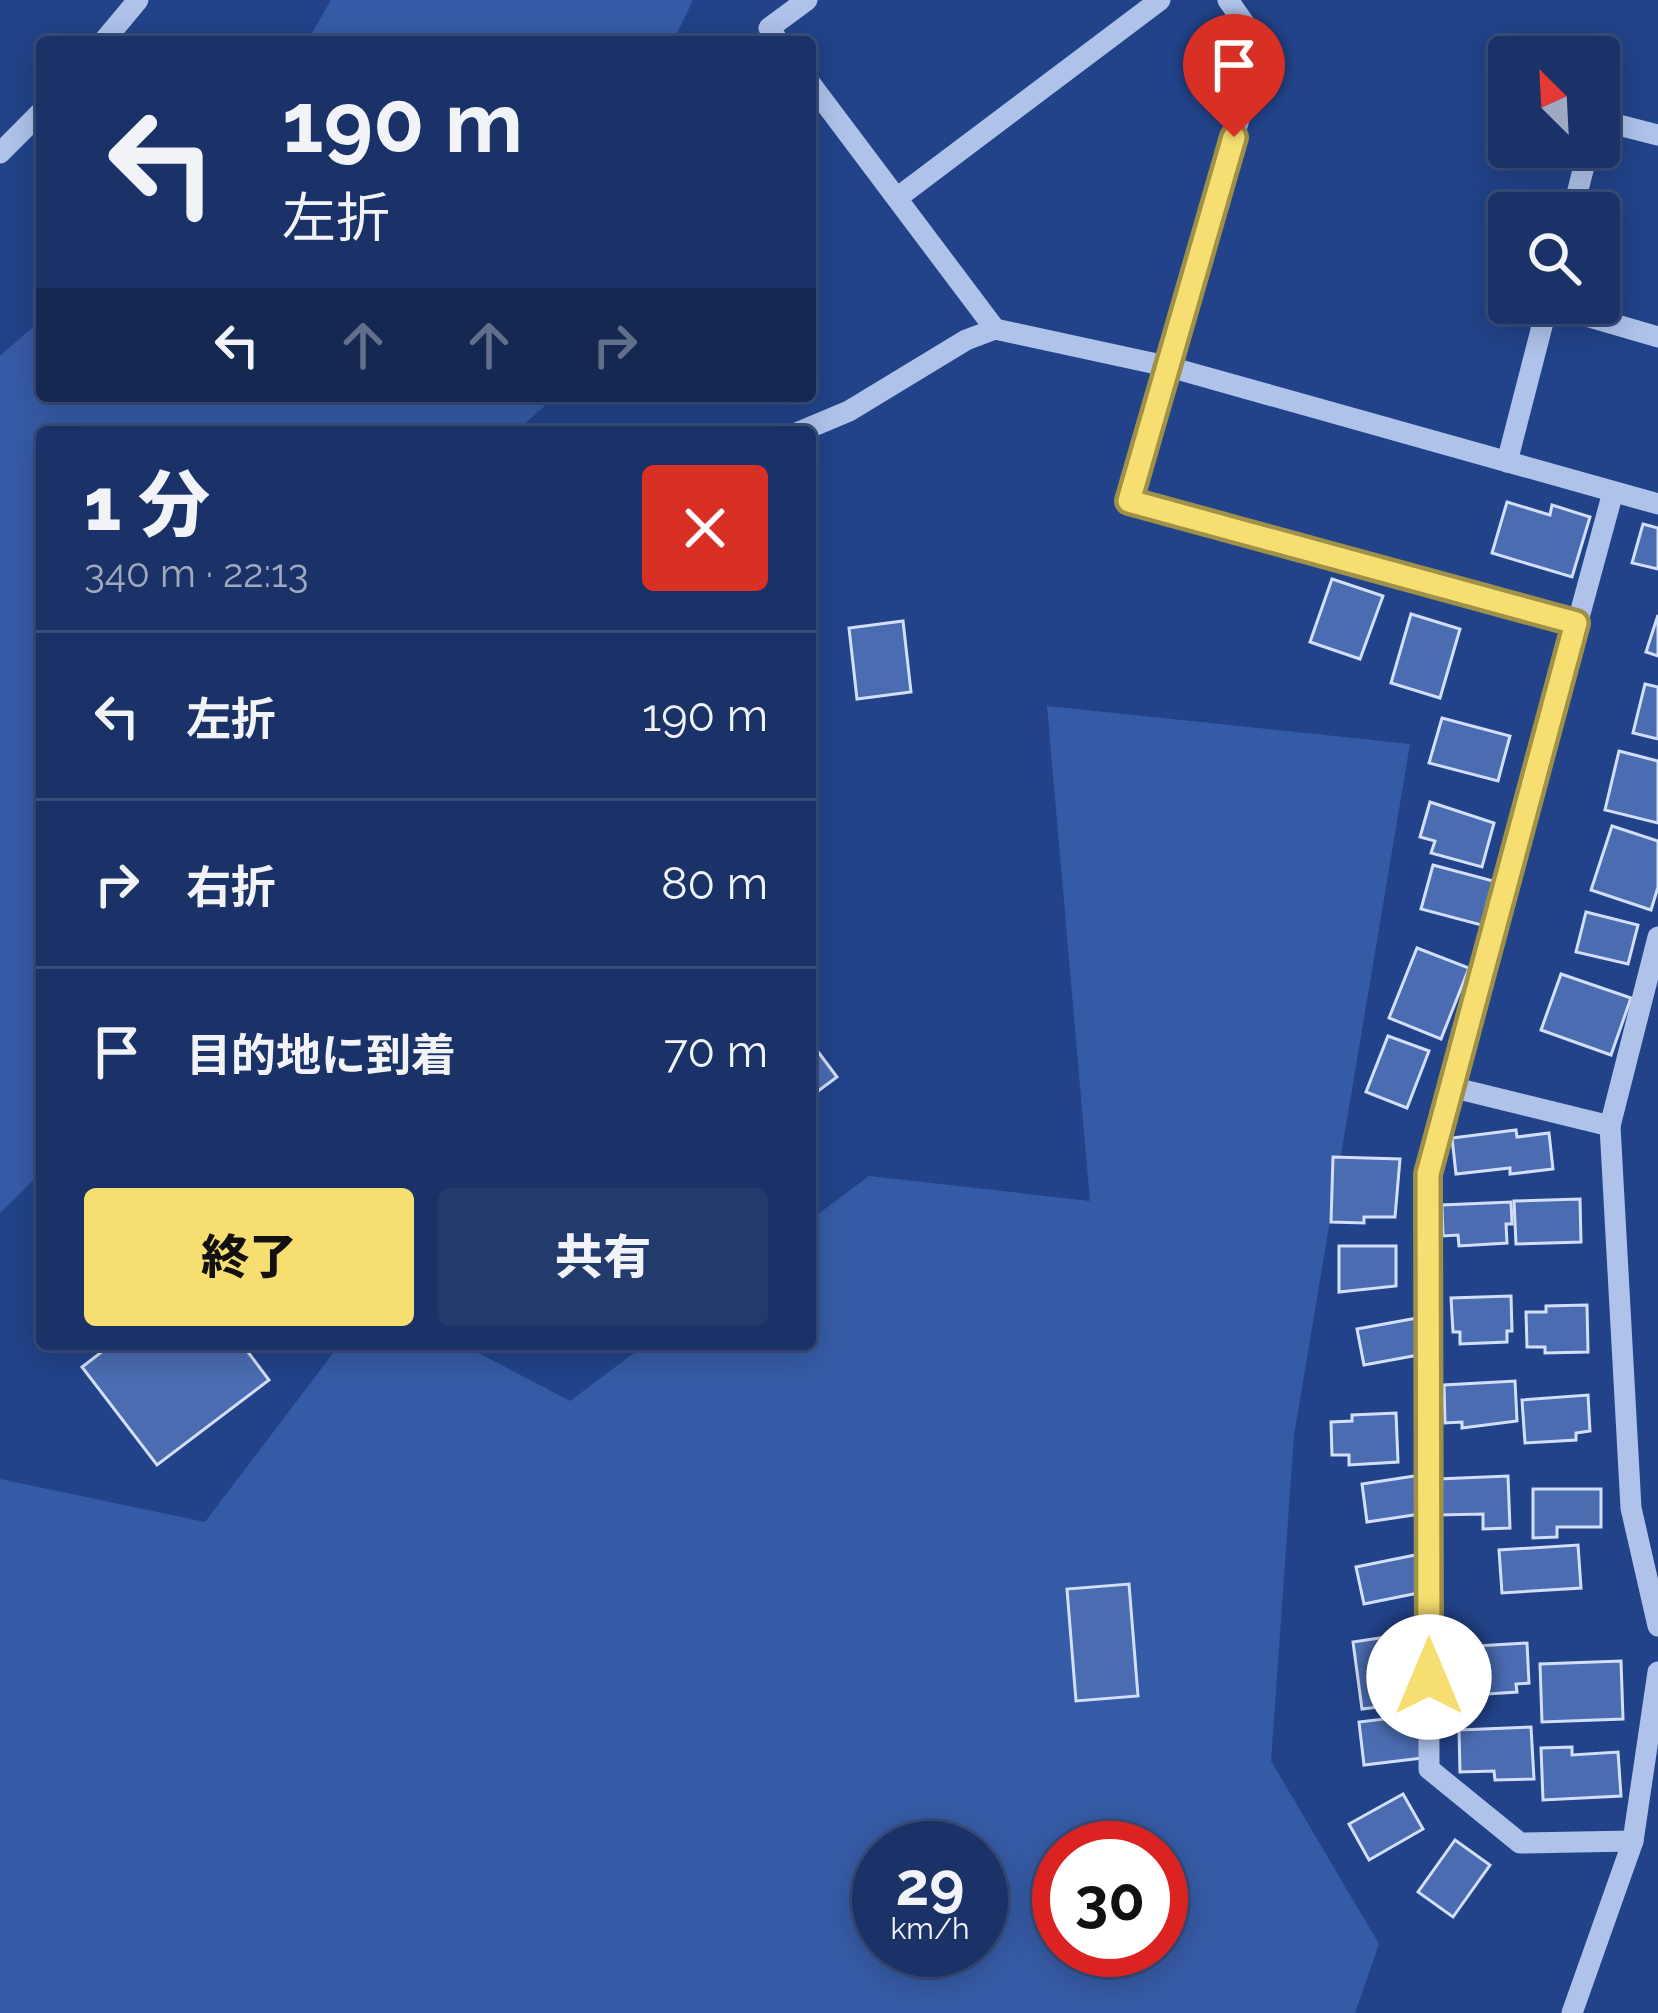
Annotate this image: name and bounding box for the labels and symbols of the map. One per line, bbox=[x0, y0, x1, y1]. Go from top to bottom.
pin bbox=[1183, 14, 1285, 137]
north arrow bbox=[1488, 36, 1620, 168]
position arrow bbox=[1366, 1614, 1492, 1740]
speed limit sign: 30 bbox=[1032, 1821, 1188, 1977]

